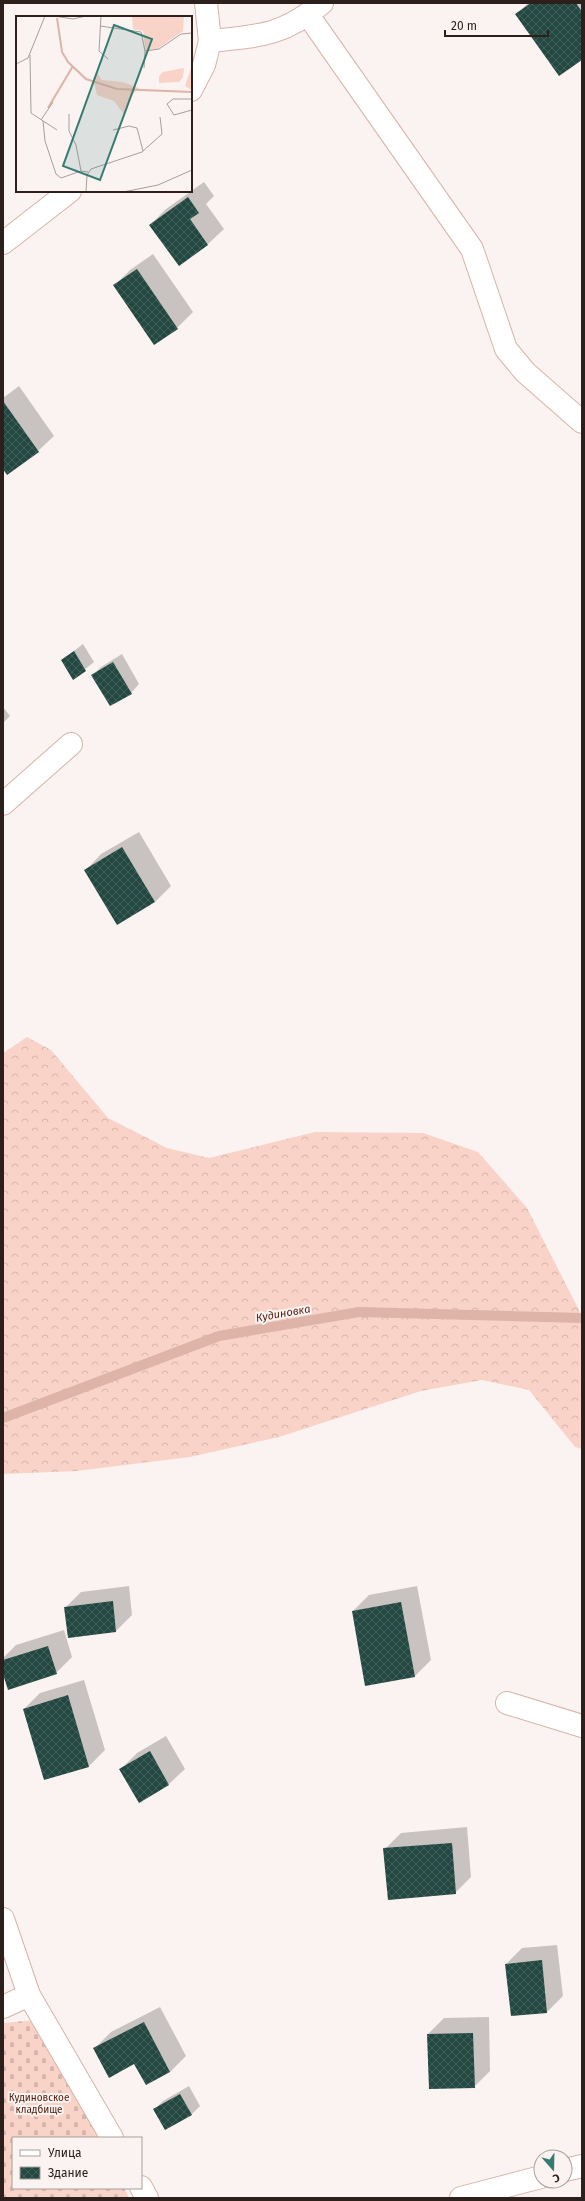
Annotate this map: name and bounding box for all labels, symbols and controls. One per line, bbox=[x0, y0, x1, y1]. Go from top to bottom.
scale bar bbox=[445, 12, 548, 38]
inset map bbox=[16, 16, 192, 192]
text: 20 m bbox=[451, 19, 477, 33]
water label: Кудиновка bbox=[255, 1302, 311, 1325]
park label: Кудиновское кладбище bbox=[9, 2092, 69, 2116]
legend bbox=[12, 2137, 142, 2189]
text: Улица bbox=[48, 2146, 82, 2160]
north arrow bbox=[533, 2149, 573, 2189]
text: Здание bbox=[48, 2166, 88, 2180]
text: С bbox=[550, 2171, 561, 2185]

